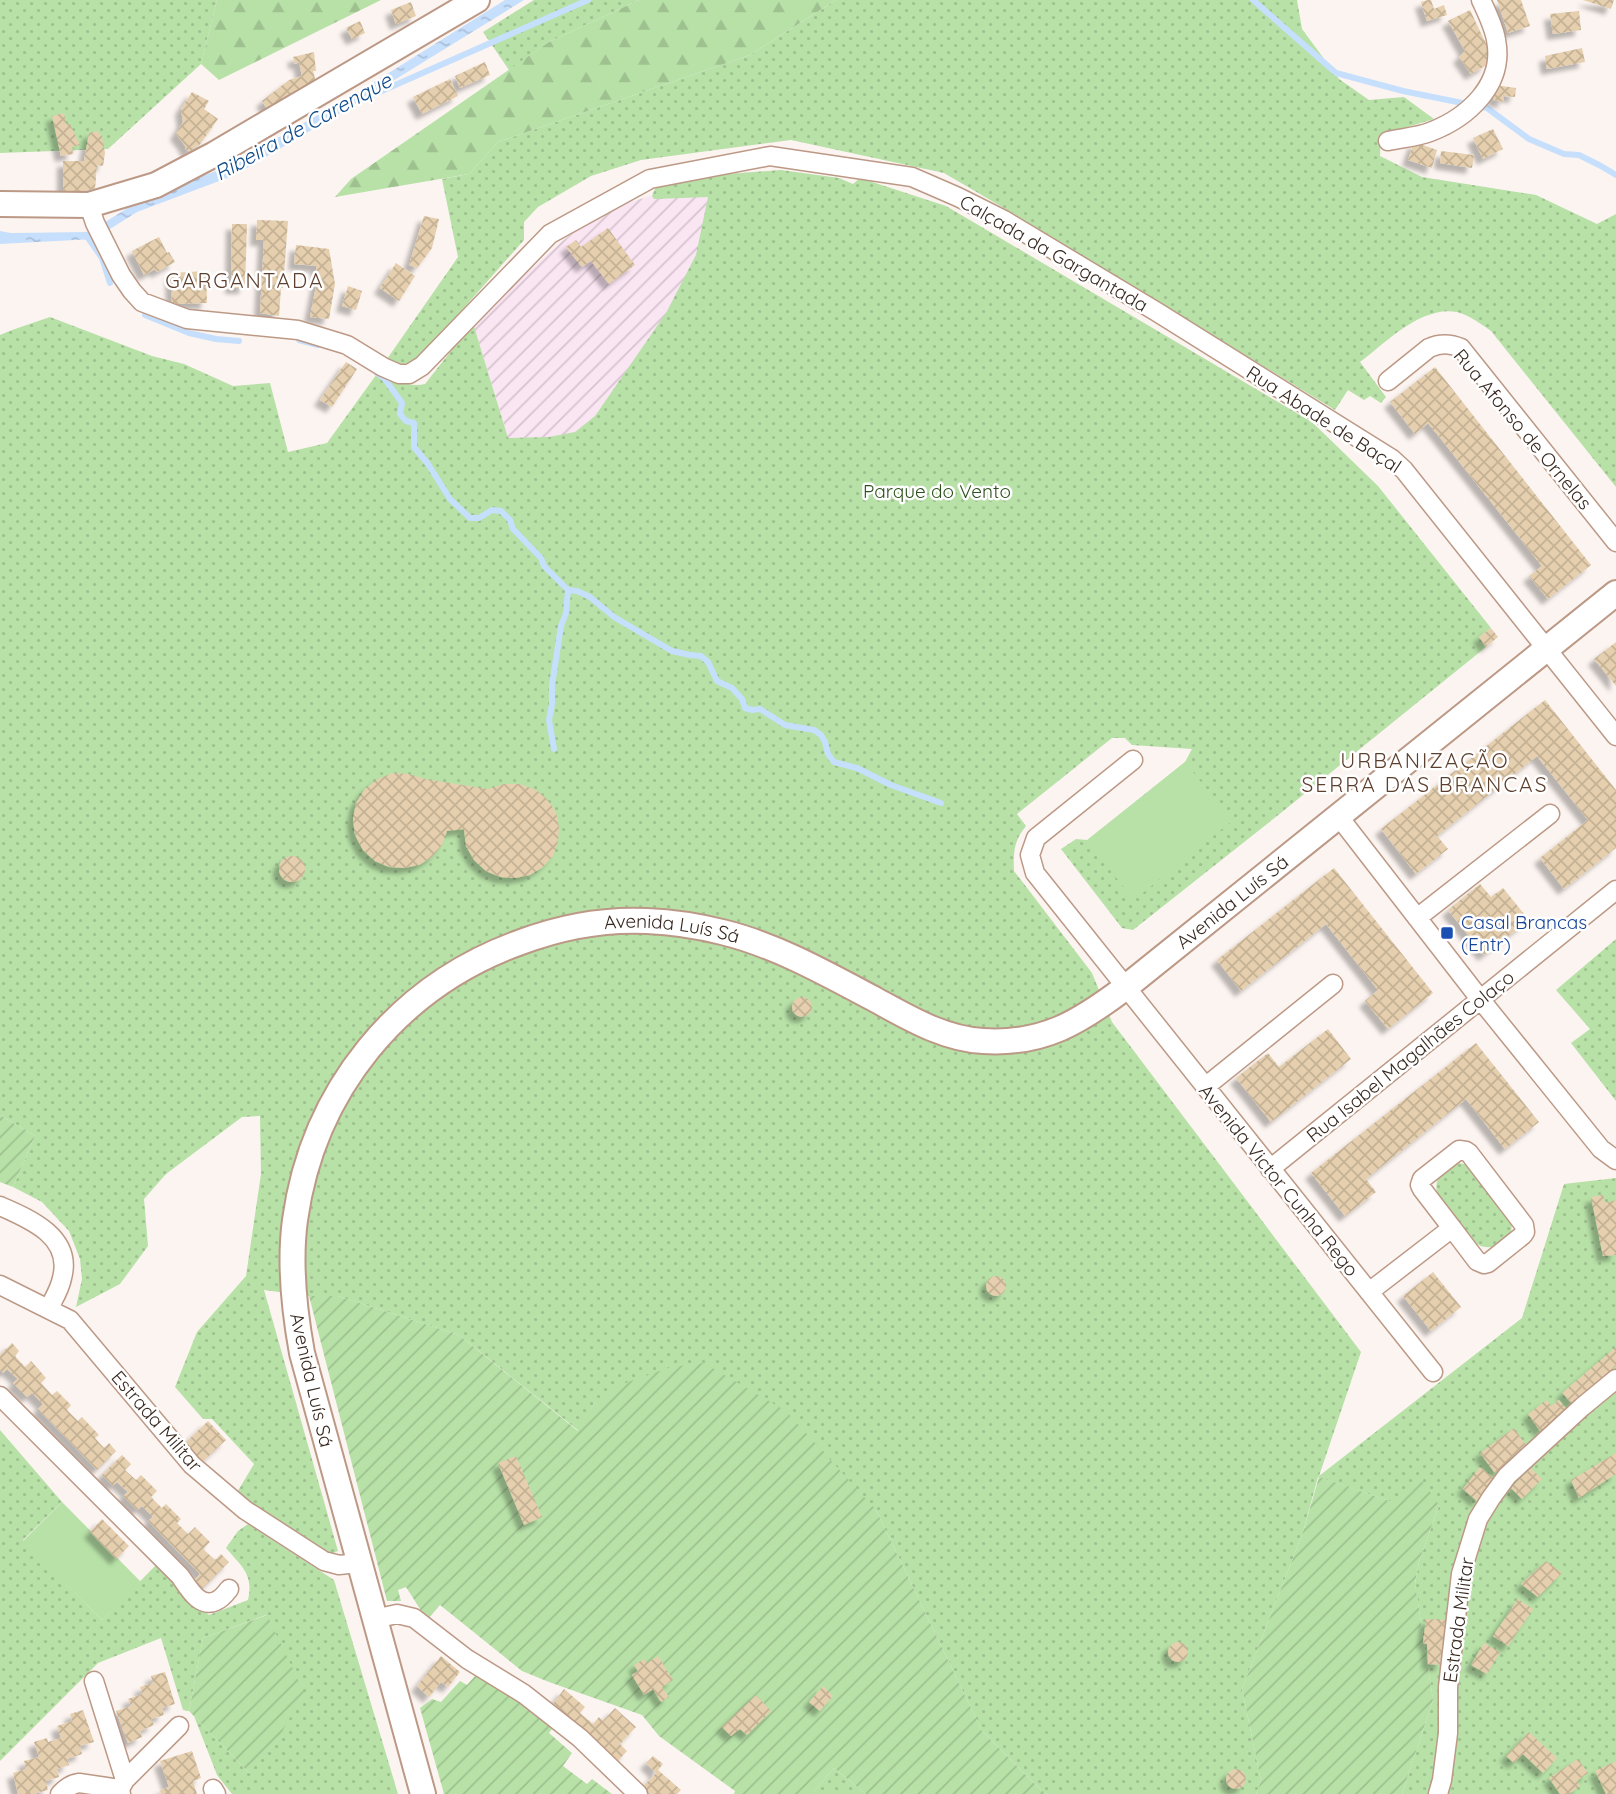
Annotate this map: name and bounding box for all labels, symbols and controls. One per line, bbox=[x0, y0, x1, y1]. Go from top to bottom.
water label: Ribeira de Carenque bbox=[209, 66, 397, 186]
street label: Calçada da Gargantada bbox=[956, 189, 1152, 317]
district label: GARGANTADA bbox=[165, 267, 325, 293]
street label: Rua Afonso de Ornelas bbox=[1449, 344, 1597, 514]
street label: Rua Abade de Baçal bbox=[1242, 360, 1406, 478]
park label: Parque do Vento bbox=[863, 479, 1011, 503]
district label: URBANIZAÇÃO SERRA DAS BRANCAS bbox=[1301, 747, 1549, 797]
street label: Avenida Luís Sá bbox=[1171, 849, 1293, 954]
street label: Avenida Luís Sá bbox=[603, 909, 743, 948]
place label: Casal Brancas (Entr) bbox=[1461, 910, 1587, 956]
marker: Casal Brancas (Entr) bbox=[1439, 925, 1455, 941]
street label: Rua Isabel Magalhães Colaço bbox=[1301, 965, 1519, 1147]
street label: Avenida Victor Cunha Rego bbox=[1194, 1079, 1364, 1281]
street label: Avenida Luís Sá bbox=[285, 1311, 339, 1449]
street label: Estrada Militar bbox=[106, 1365, 208, 1477]
street label: Estrada Militar bbox=[1437, 1555, 1479, 1684]

